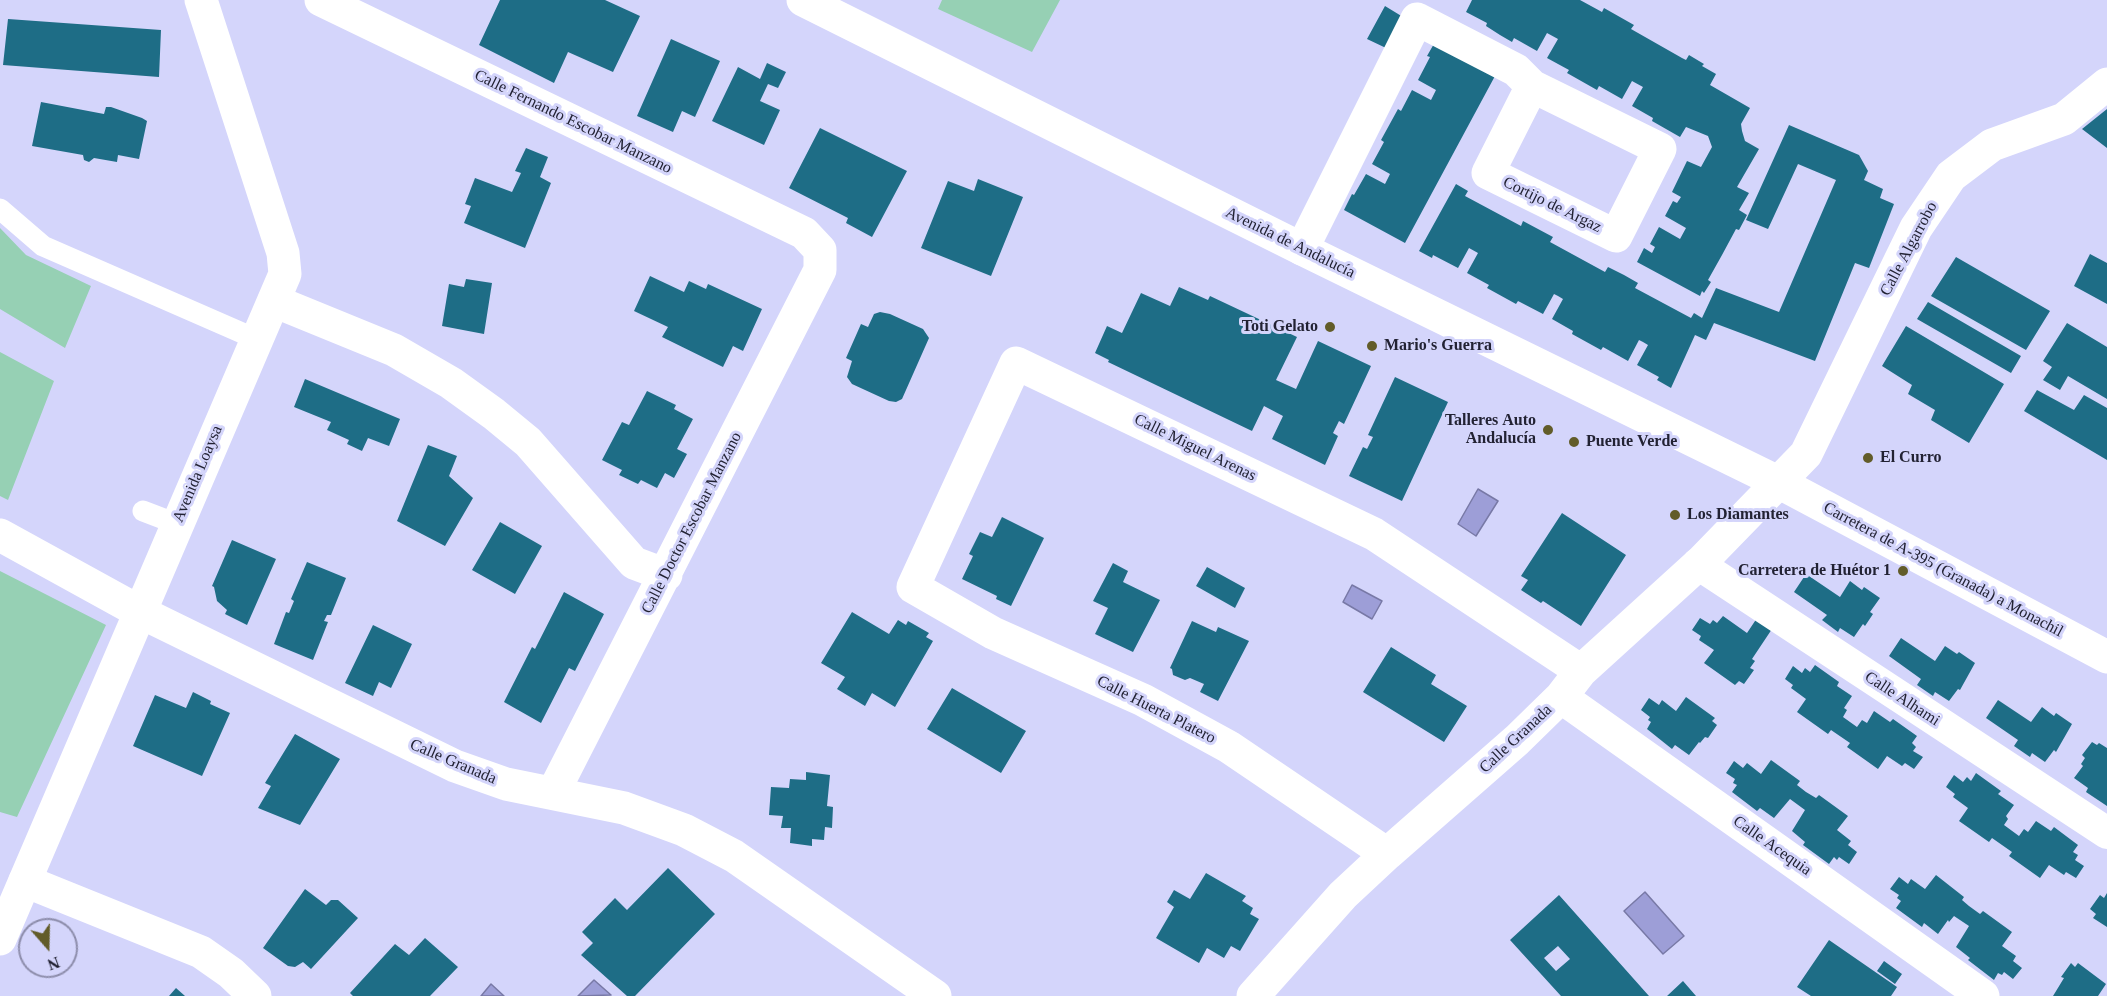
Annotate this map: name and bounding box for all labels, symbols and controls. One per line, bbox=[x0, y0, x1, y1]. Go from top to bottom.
street label: Calle Fernando Escobar Manzano bbox=[471, 66, 675, 178]
street label: Cortijo de Argaz bbox=[1500, 173, 1604, 237]
street label: Calle Algarrobo bbox=[1876, 199, 1942, 299]
street label: Avenida de Andalucía bbox=[1222, 203, 1358, 283]
place label: Toti Gelato bbox=[1242, 317, 1318, 337]
marker: Toti Gelato bbox=[1323, 320, 1337, 334]
place label: Mario's Guerra bbox=[1384, 336, 1492, 356]
marker: Mario's Guerra bbox=[1365, 339, 1379, 353]
street label: Calle Miguel Arenas bbox=[1131, 410, 1259, 486]
place label: Talleres Auto Andalucía bbox=[1445, 411, 1536, 449]
street label: Avenida Loaysa bbox=[169, 423, 227, 525]
marker: Talleres Auto Andalucía bbox=[1541, 423, 1555, 437]
street label: Calle Doctor Escobar Manzano bbox=[638, 429, 746, 617]
place label: Puente Verde bbox=[1586, 432, 1677, 452]
marker: Puente Verde bbox=[1567, 435, 1581, 449]
place label: El Curro bbox=[1880, 448, 1941, 468]
marker: El Curro bbox=[1861, 451, 1875, 465]
street label: Carretera de A-395 (Granada) a Monachil bbox=[1820, 498, 2066, 642]
place label: Los Diamantes bbox=[1687, 505, 1789, 525]
marker: Los Diamantes bbox=[1668, 508, 1682, 522]
place label: Carretera de Huétor 1 bbox=[1738, 561, 1891, 581]
marker: Carretera de Huétor 1 bbox=[1896, 564, 1910, 578]
street label: Calle Alhami bbox=[1861, 668, 1943, 730]
street label: Calle Huerta Platero bbox=[1093, 672, 1219, 748]
street label: Calle Granada bbox=[1476, 701, 1556, 777]
street label: Calle Granada bbox=[407, 735, 499, 789]
street label: Calle Acequia bbox=[1729, 812, 1815, 880]
north arrow bbox=[18, 918, 78, 978]
text: N bbox=[45, 954, 62, 973]

